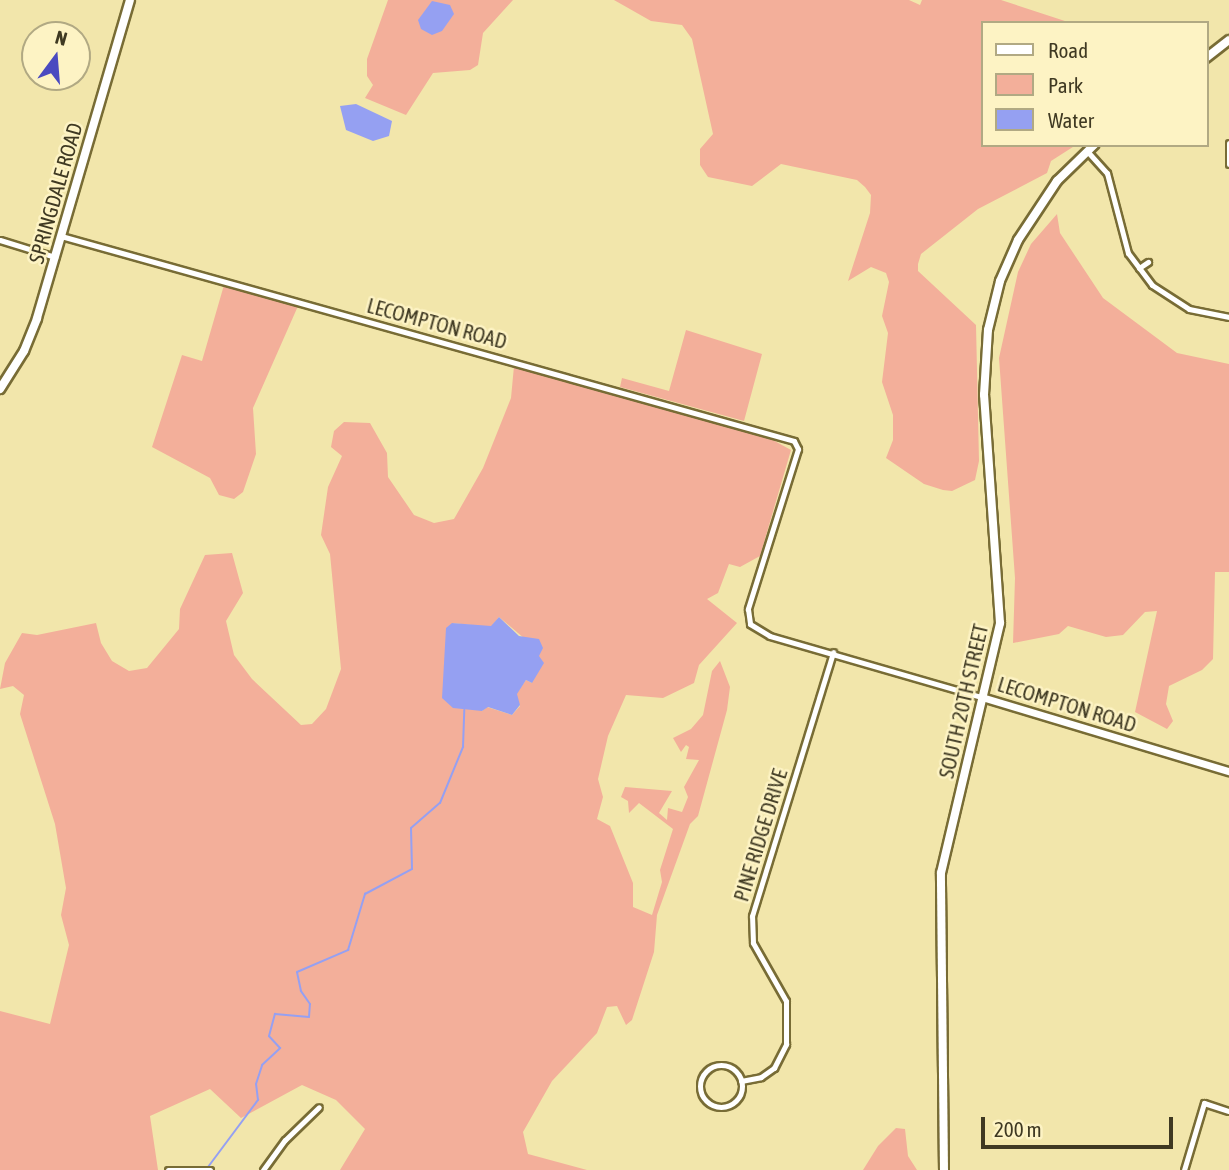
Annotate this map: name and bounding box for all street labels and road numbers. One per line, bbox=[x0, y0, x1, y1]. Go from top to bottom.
street label: SPRINGDALE ROAD bbox=[23, 120, 87, 266]
street label: LECOMPTON ROAD bbox=[364, 292, 510, 354]
street label: SOUTH 20TH STREET bbox=[933, 621, 993, 781]
street label: LECOMPTON ROAD bbox=[995, 671, 1139, 737]
street label: PINE RIDGE DRIVE bbox=[728, 766, 792, 904]

